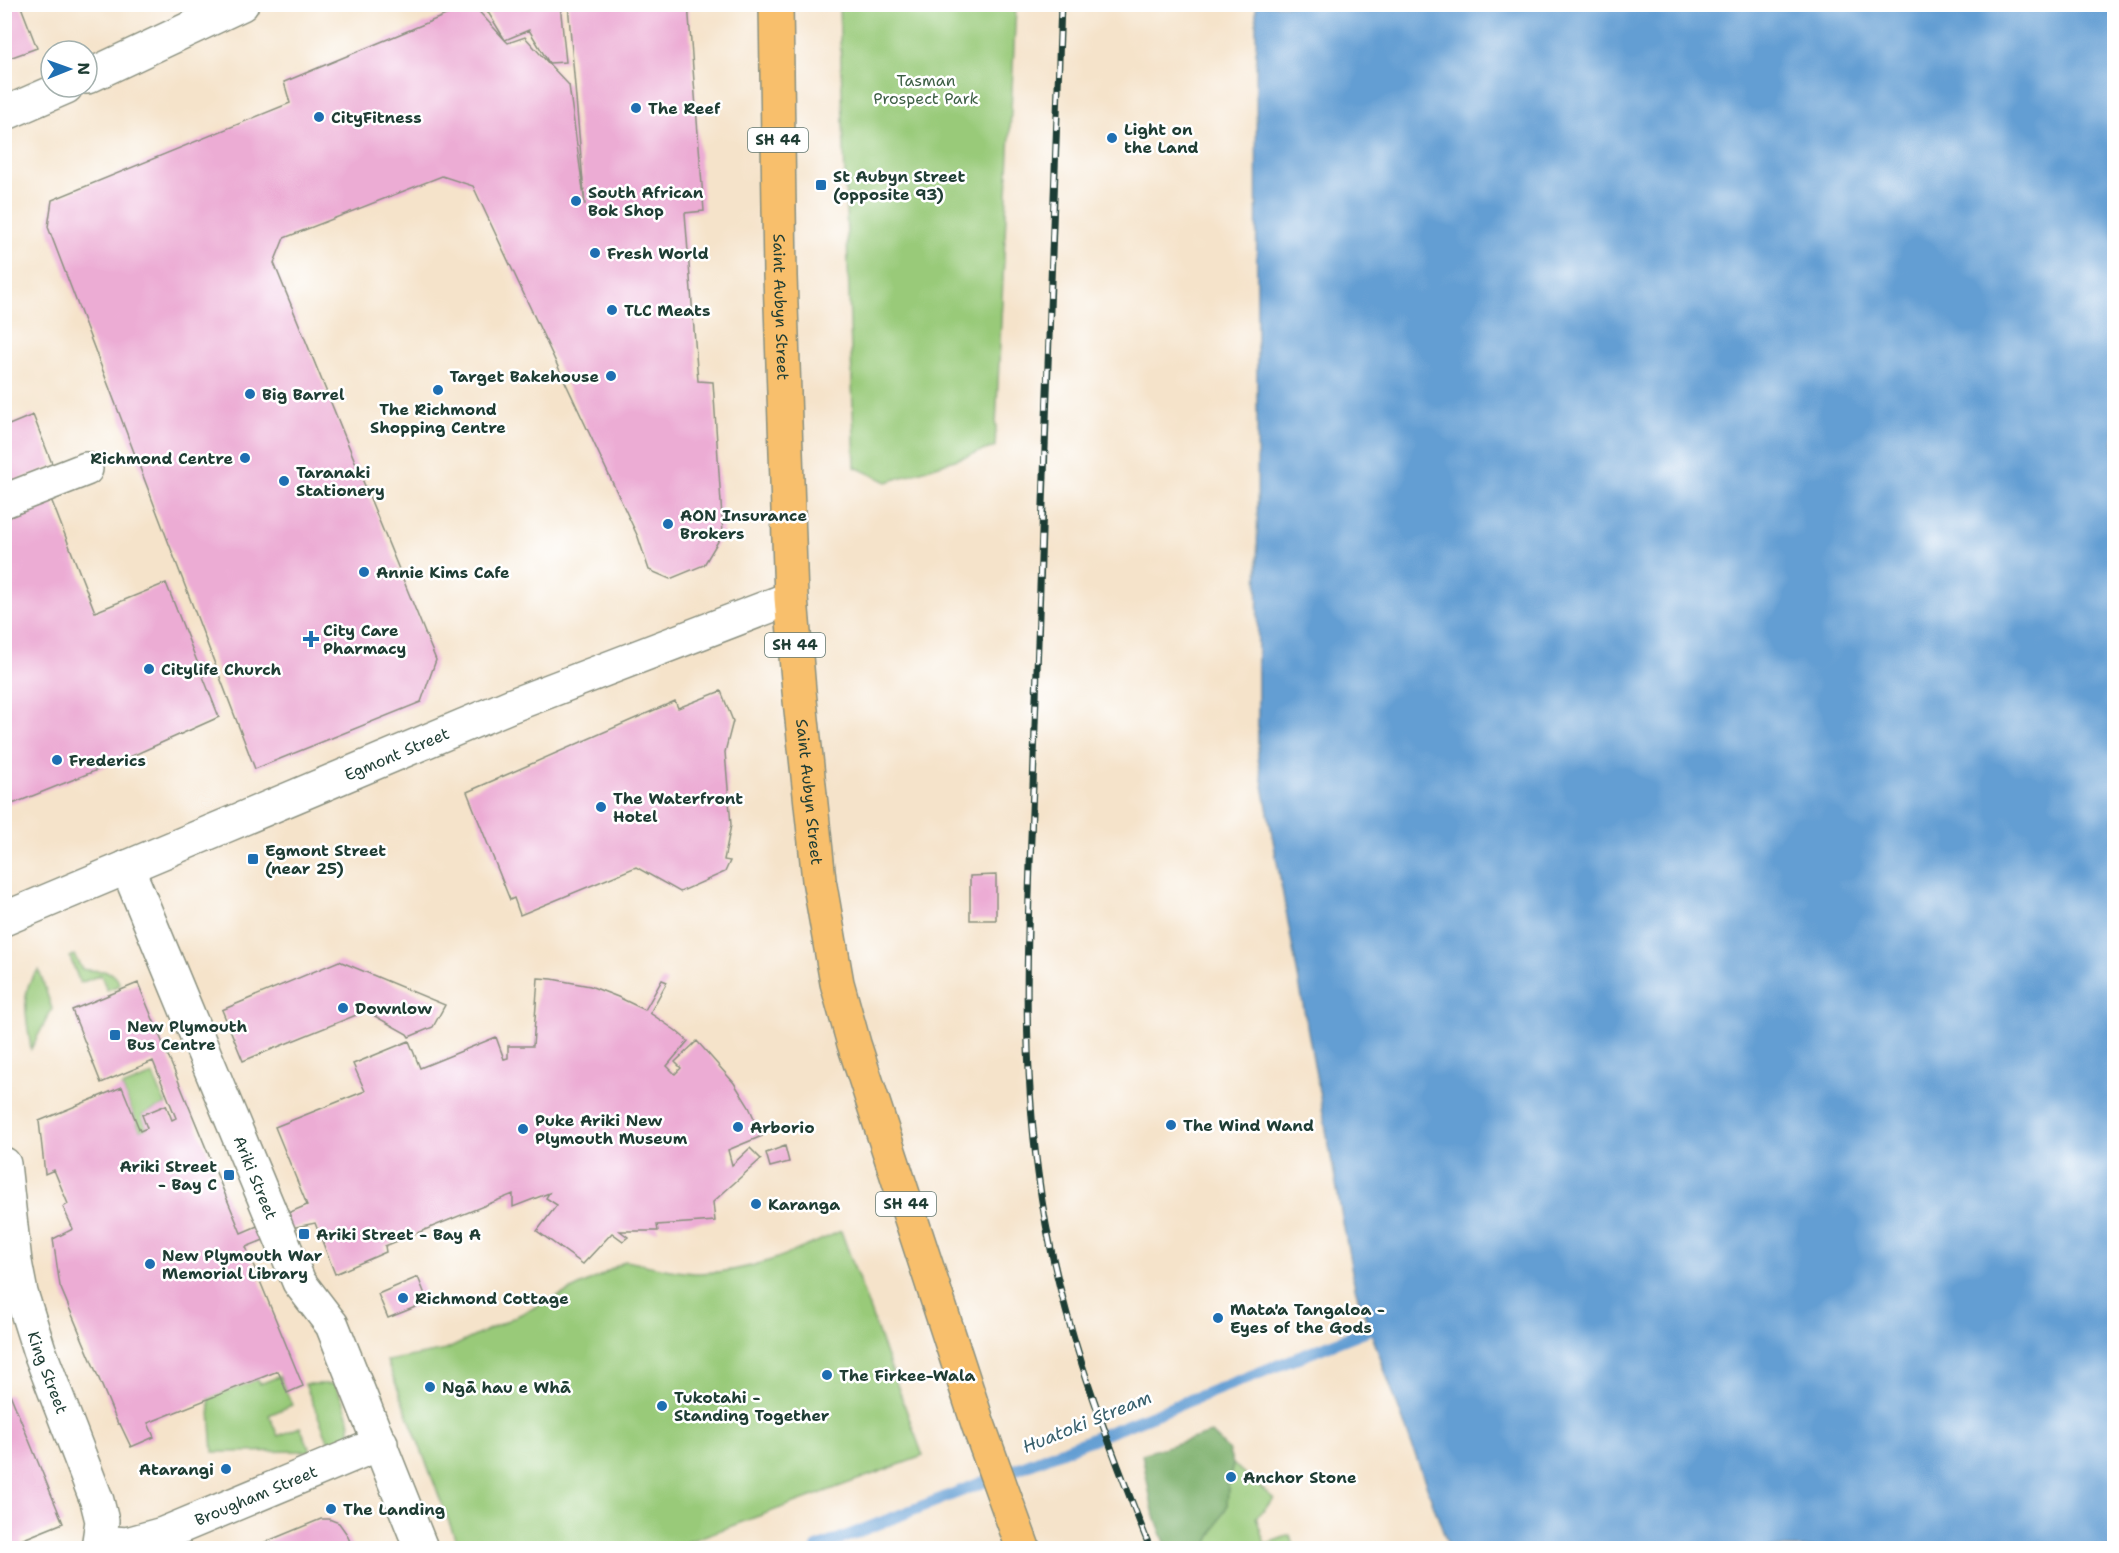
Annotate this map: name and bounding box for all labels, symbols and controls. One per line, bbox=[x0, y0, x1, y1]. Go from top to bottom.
north arrow bbox=[39, 39, 99, 99]
text: N bbox=[73, 62, 94, 75]
park label: Tasman Prospect Park bbox=[873, 70, 979, 109]
place label: The Reef bbox=[648, 98, 721, 119]
marker: The Reef bbox=[629, 101, 643, 115]
place label: CityFitness bbox=[331, 107, 422, 128]
marker: CityFitness bbox=[312, 110, 326, 124]
place label: Light on the Land bbox=[1124, 119, 1199, 158]
road number: SH 44 bbox=[748, 128, 808, 152]
marker: Light on the Land bbox=[1105, 131, 1119, 145]
place label: St Aubyn Street (opposite 93) bbox=[833, 166, 966, 205]
marker: St Aubyn Street (opposite 93) bbox=[814, 178, 828, 192]
place label: South African Bok Shop bbox=[588, 182, 704, 221]
marker: South African Bok Shop bbox=[569, 194, 583, 208]
street label: Saint Aubyn Street bbox=[769, 233, 794, 381]
place label: Fresh World bbox=[607, 243, 709, 264]
marker: Fresh World bbox=[588, 246, 602, 260]
place label: TLC Meats bbox=[624, 300, 710, 321]
marker: TLC Meats bbox=[605, 303, 619, 317]
place label: Target Bakehouse bbox=[449, 366, 599, 387]
marker: Target Bakehouse bbox=[604, 369, 618, 383]
marker: The Richmond Shopping Centre bbox=[431, 383, 445, 397]
place label: Big Barrel bbox=[262, 384, 345, 405]
marker: Big Barrel bbox=[243, 387, 257, 401]
place label: The Richmond Shopping Centre bbox=[370, 399, 506, 438]
place label: Richmond Centre bbox=[90, 448, 233, 469]
marker: Richmond Centre bbox=[238, 451, 252, 465]
place label: Taranaki Stationery bbox=[296, 462, 385, 501]
marker: Taranaki Stationery bbox=[277, 474, 291, 488]
place label: AON Insurance Brokers bbox=[680, 505, 808, 544]
marker: AON Insurance Brokers bbox=[661, 517, 675, 531]
place label: Annie Kims Cafe bbox=[376, 562, 510, 583]
marker: Annie Kims Cafe bbox=[357, 565, 371, 579]
place label: City Care Pharmacy bbox=[323, 620, 406, 659]
marker: City Care Pharmacy bbox=[304, 632, 318, 646]
road number: SH 44 bbox=[765, 633, 825, 657]
place label: Citylife Church bbox=[161, 659, 282, 680]
marker: Citylife Church bbox=[142, 662, 156, 676]
street label: Saint Aubyn Street bbox=[792, 718, 828, 866]
street label: Egmont Street bbox=[341, 722, 452, 785]
place label: Frederics bbox=[69, 750, 146, 771]
marker: Frederics bbox=[50, 753, 64, 767]
place label: The Waterfront Hotel bbox=[613, 788, 743, 827]
marker: The Waterfront Hotel bbox=[594, 800, 608, 814]
place label: Egmont Street (near 25) bbox=[265, 840, 386, 879]
marker: Egmont Street (near 25) bbox=[246, 852, 260, 866]
place label: Downlow bbox=[355, 998, 432, 1019]
marker: Downlow bbox=[336, 1001, 350, 1015]
place label: New Plymouth Bus Centre bbox=[127, 1016, 248, 1055]
marker: New Plymouth Bus Centre bbox=[108, 1028, 122, 1042]
place label: Puke Ariki New Plymouth Museum bbox=[535, 1110, 688, 1149]
place label: The Wind Wand bbox=[1183, 1115, 1314, 1136]
place label: Arborio bbox=[750, 1117, 815, 1138]
marker: The Wind Wand bbox=[1164, 1118, 1178, 1132]
marker: Arborio bbox=[731, 1120, 745, 1134]
marker: Puke Ariki New Plymouth Museum bbox=[516, 1122, 530, 1136]
street label: Ariki Street bbox=[229, 1132, 282, 1222]
place label: Ariki Street - Bay C bbox=[119, 1156, 217, 1195]
marker: Ariki Street - Bay C bbox=[222, 1168, 236, 1182]
road number: SH 44 bbox=[876, 1192, 936, 1216]
place label: Karanga bbox=[768, 1194, 840, 1215]
marker: Karanga bbox=[749, 1197, 763, 1211]
place label: Ariki Street - Bay A bbox=[316, 1224, 481, 1245]
marker: Ariki Street - Bay A bbox=[297, 1227, 311, 1241]
place label: New Plymouth War Memorial Library bbox=[162, 1245, 323, 1284]
marker: New Plymouth War Memorial Library bbox=[143, 1257, 157, 1271]
place label: Richmond Cottage bbox=[415, 1288, 569, 1309]
marker: Richmond Cottage bbox=[396, 1291, 410, 1305]
place label: Mata'a Tangaloa - Eyes of the Gods bbox=[1230, 1299, 1385, 1338]
marker: Mata'a Tangaloa - Eyes of the Gods bbox=[1211, 1311, 1225, 1325]
street label: King Street bbox=[23, 1329, 73, 1417]
place label: The Firkee-Wala bbox=[839, 1365, 975, 1386]
marker: The Firkee-Wala bbox=[820, 1368, 834, 1382]
place label: Ngā hau e Whā bbox=[442, 1377, 571, 1398]
marker: Ngā hau e Whā bbox=[423, 1380, 437, 1394]
water label: Huatoki Stream bbox=[1019, 1385, 1155, 1459]
place label: Tukotahi - Standing Together bbox=[674, 1387, 830, 1426]
marker: Tukotahi - Standing Together bbox=[655, 1399, 669, 1413]
place label: Atarangi bbox=[139, 1459, 214, 1480]
street label: Brougham Street bbox=[191, 1460, 320, 1530]
marker: Atarangi bbox=[219, 1462, 233, 1476]
place label: Anchor Stone bbox=[1243, 1467, 1357, 1488]
marker: Anchor Stone bbox=[1224, 1470, 1238, 1484]
place label: The Landing bbox=[343, 1499, 445, 1520]
marker: The Landing bbox=[324, 1502, 338, 1516]

